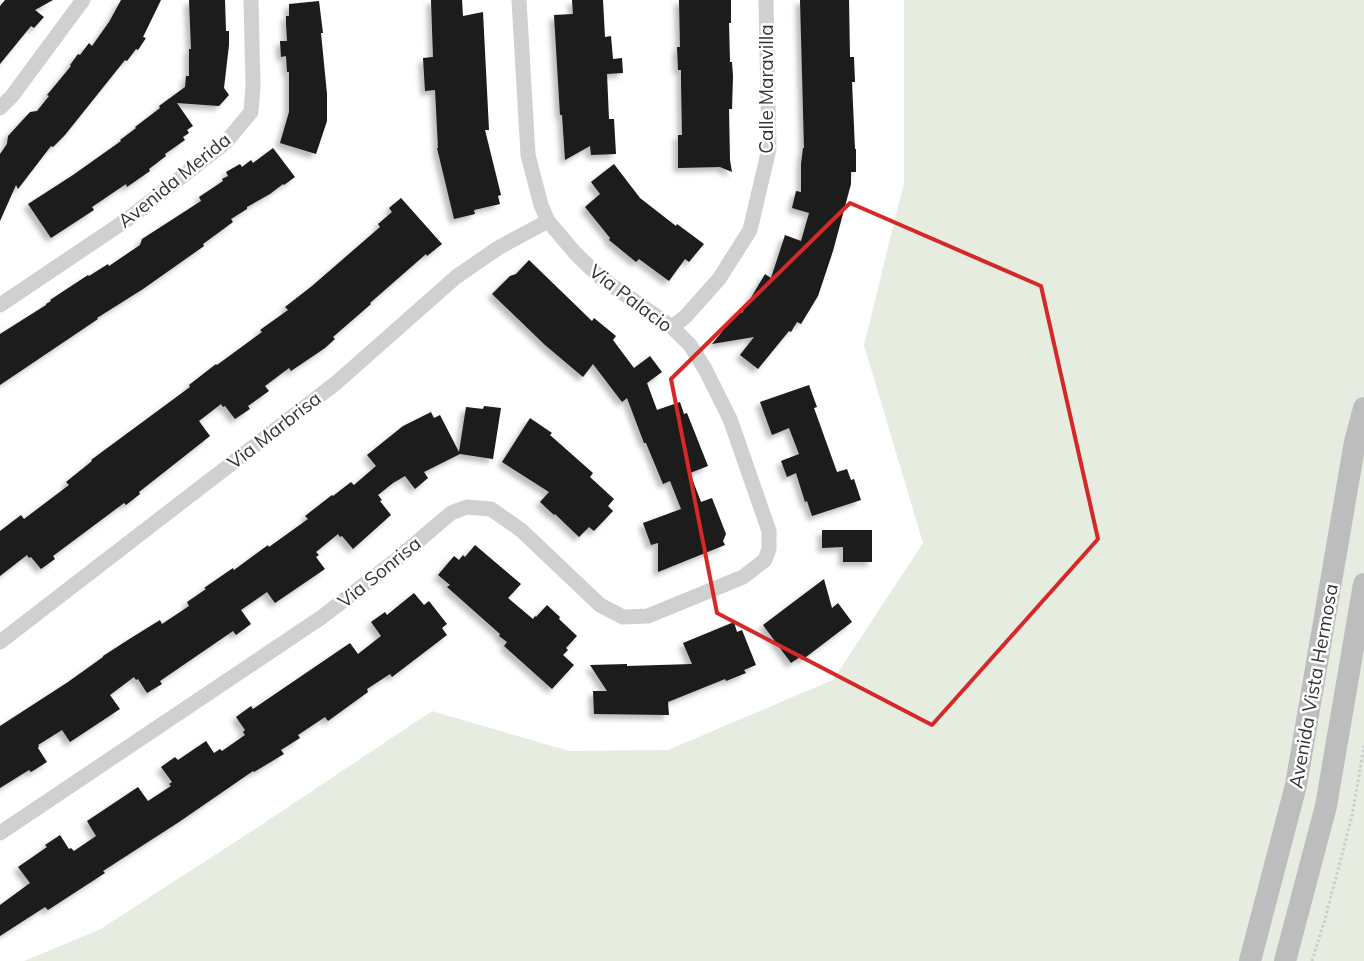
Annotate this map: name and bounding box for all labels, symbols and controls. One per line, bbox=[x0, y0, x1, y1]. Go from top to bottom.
street label: Calle Maravilla bbox=[754, 24, 778, 154]
street label: Avenida Merida bbox=[113, 127, 235, 233]
street label: Via Palacio bbox=[585, 259, 677, 337]
street label: Via Marbrisa bbox=[222, 386, 326, 474]
street label: Via Sonrisa bbox=[333, 531, 425, 613]
street label: Avenida Vista Hermosa bbox=[1283, 582, 1343, 790]

